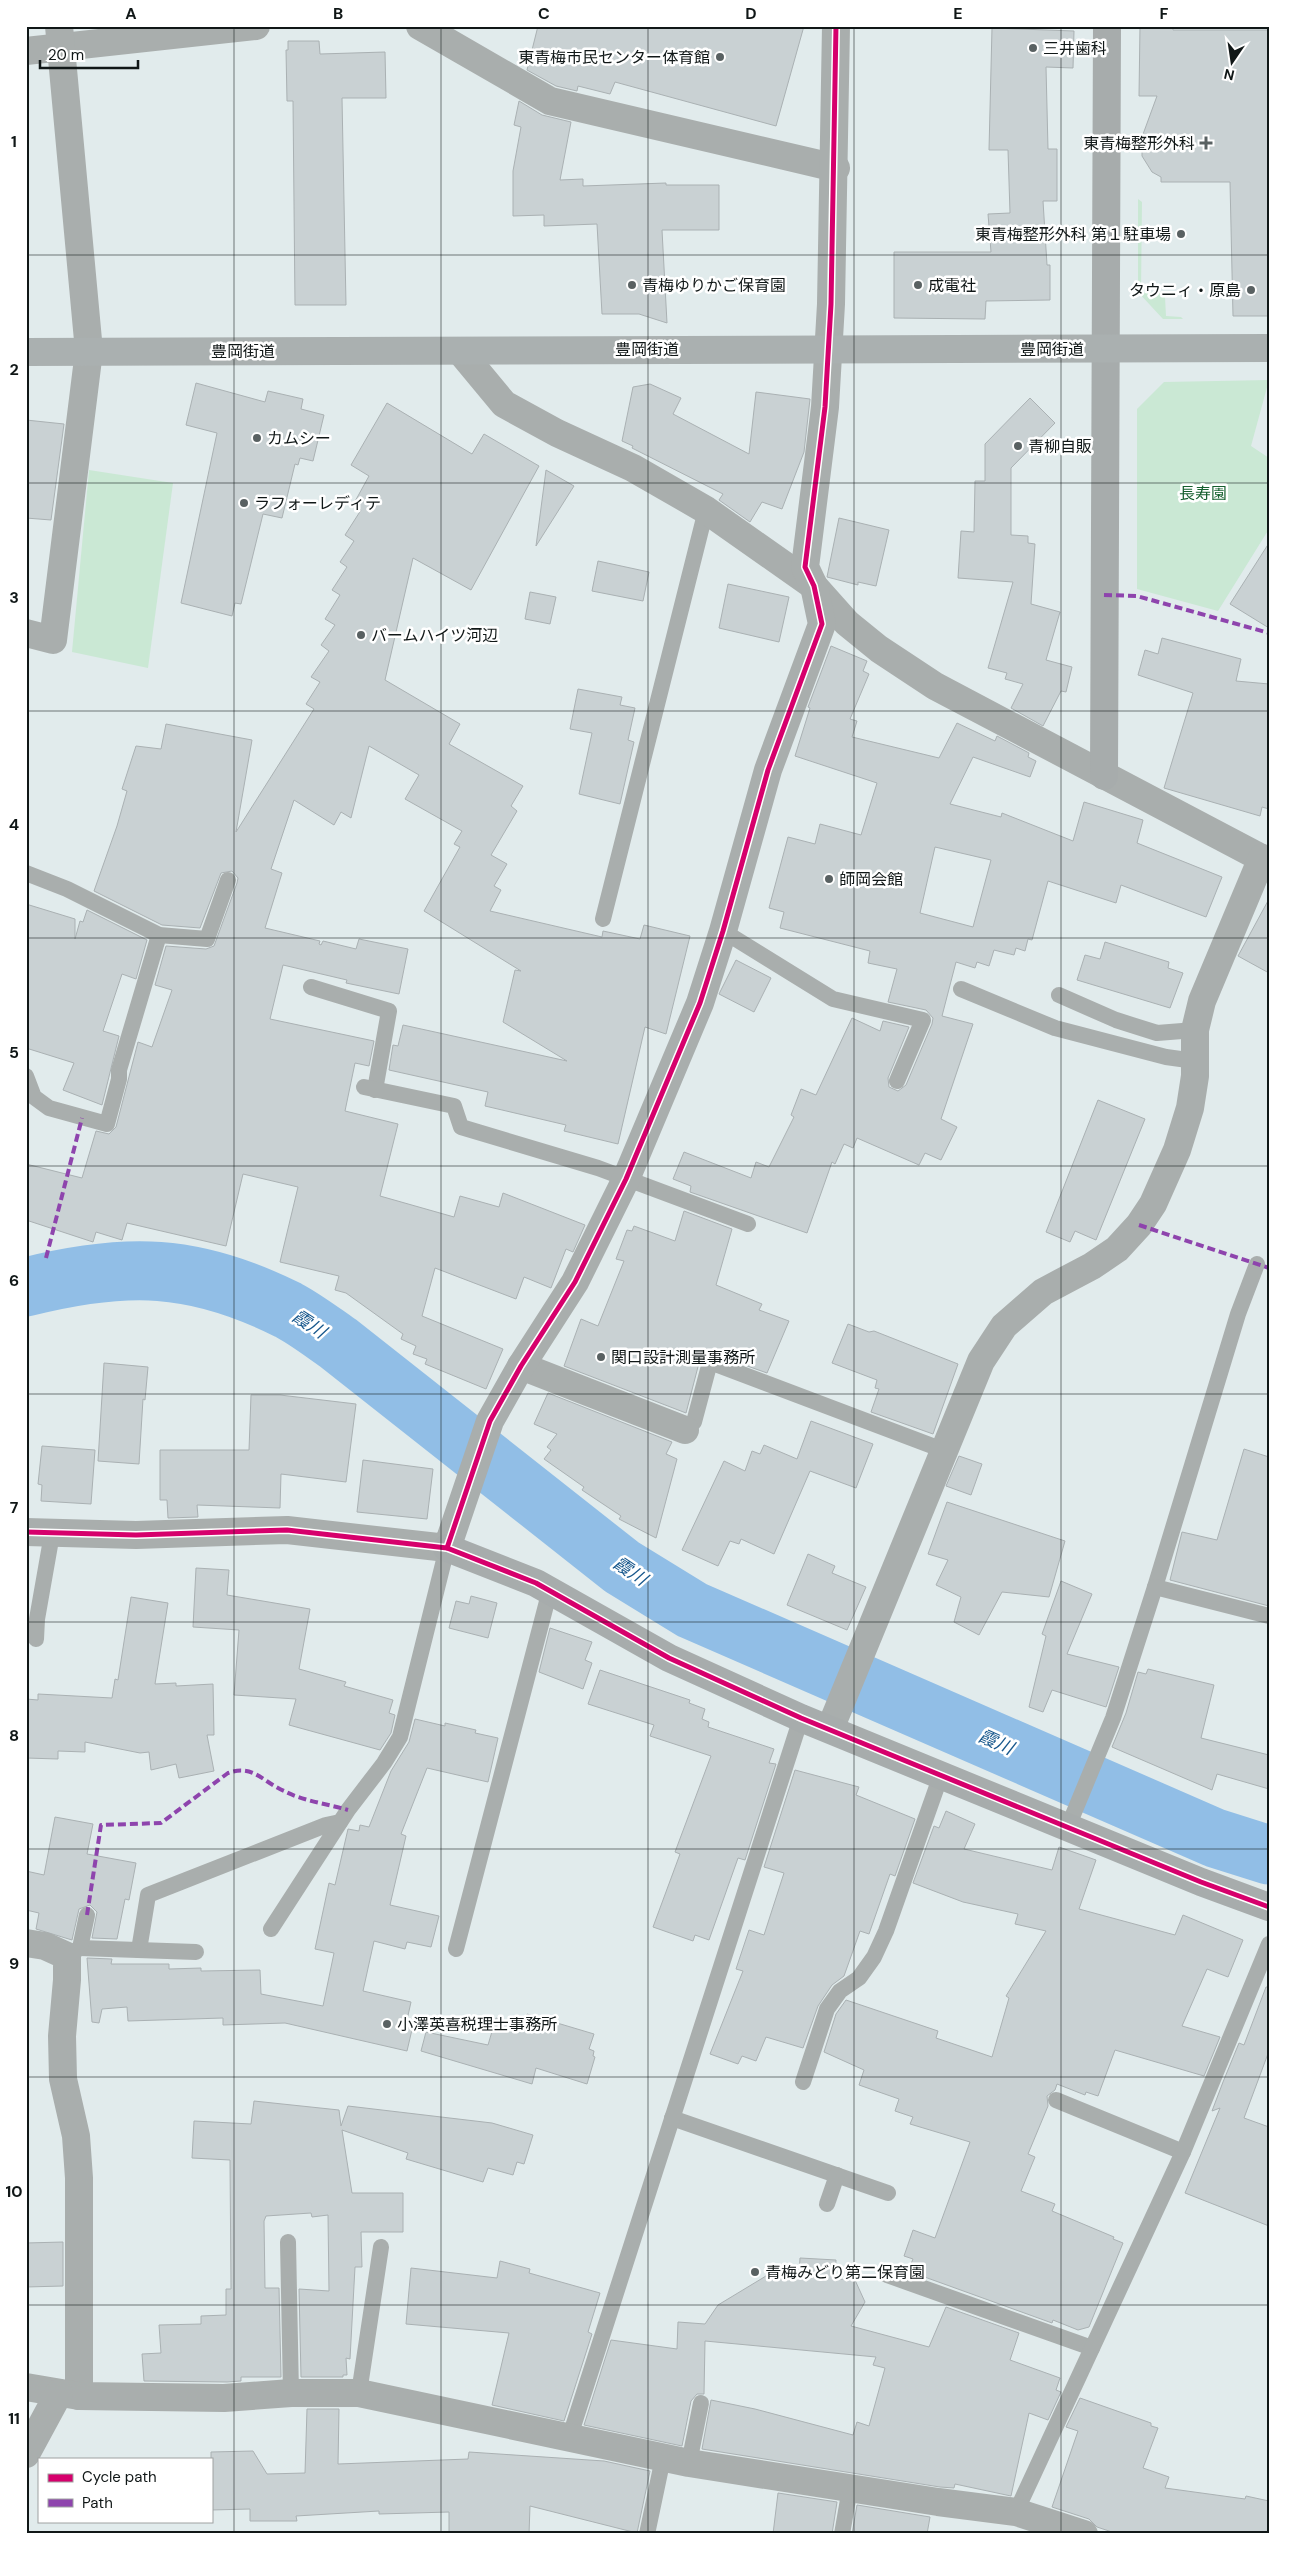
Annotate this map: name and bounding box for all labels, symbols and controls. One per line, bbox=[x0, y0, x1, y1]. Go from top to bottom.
text: A bbox=[125, 3, 137, 24]
text: B bbox=[333, 3, 343, 24]
text: C bbox=[538, 3, 550, 24]
text: D bbox=[745, 3, 757, 24]
text: E bbox=[953, 3, 963, 24]
text: F bbox=[1160, 3, 1169, 24]
scale bar bbox=[40, 38, 138, 70]
place label: 三井歯科 bbox=[1043, 38, 1107, 59]
north arrow bbox=[1208, 38, 1258, 88]
marker: 三井歯科 bbox=[1027, 42, 1039, 54]
text: 20 m bbox=[48, 45, 84, 65]
place label: 東青梅市民センター体育館 bbox=[518, 47, 710, 68]
marker: 東青梅市民センター体育館 bbox=[714, 51, 726, 63]
text: N bbox=[1222, 65, 1236, 85]
text: 1 bbox=[11, 131, 17, 152]
place label: 東青梅整形外科 bbox=[1083, 133, 1195, 154]
marker: 東青梅整形外科 bbox=[1199, 136, 1213, 150]
place label: 東青梅整形外科 第１駐車場 bbox=[975, 224, 1171, 245]
marker: 東青梅整形外科 第１駐車場 bbox=[1175, 228, 1187, 240]
place label: 青梅ゆりかご保育園 bbox=[642, 275, 786, 296]
place label: 成電社 bbox=[928, 275, 976, 296]
marker: 青梅ゆりかご保育園 bbox=[626, 279, 638, 291]
marker: 成電社 bbox=[912, 279, 924, 291]
place label: タウニィ・原島 bbox=[1129, 280, 1241, 301]
marker: タウニィ・原島 bbox=[1245, 284, 1257, 296]
street label: 豊岡街道 bbox=[615, 339, 679, 360]
street label: 豊岡街道 bbox=[1020, 339, 1084, 360]
street label: 豊岡街道 bbox=[211, 341, 275, 362]
text: 2 bbox=[9, 359, 19, 380]
place label: カムシー bbox=[267, 428, 331, 449]
marker: カムシー bbox=[251, 432, 263, 444]
place label: 青柳自販 bbox=[1028, 436, 1092, 457]
marker: 青柳自販 bbox=[1012, 440, 1024, 452]
park label: 長寿園 bbox=[1179, 483, 1227, 504]
place label: ラフォーレディテ bbox=[254, 493, 381, 514]
marker: ラフォーレディテ bbox=[238, 497, 250, 509]
text: 3 bbox=[9, 587, 19, 608]
place label: バームハイツ河辺 bbox=[371, 625, 498, 646]
marker: バームハイツ河辺 bbox=[355, 629, 367, 641]
text: 4 bbox=[9, 814, 19, 835]
place label: 師岡会館 bbox=[839, 869, 903, 890]
marker: 師岡会館 bbox=[823, 873, 835, 885]
text: 5 bbox=[9, 1042, 19, 1063]
text: 6 bbox=[9, 1270, 19, 1291]
water label: 霞川 bbox=[287, 1304, 332, 1345]
place label: 関口設計測量事務所 bbox=[611, 1347, 755, 1368]
marker: 関口設計測量事務所 bbox=[595, 1351, 607, 1363]
text: 7 bbox=[10, 1497, 19, 1518]
water label: 霞川 bbox=[608, 1551, 653, 1592]
water label: 霞川 bbox=[975, 1724, 1019, 1761]
text: 8 bbox=[9, 1725, 19, 1746]
text: 9 bbox=[9, 1953, 19, 1974]
place label: 小澤英喜税理士事務所 bbox=[397, 2014, 557, 2035]
marker: 小澤英喜税理士事務所 bbox=[381, 2018, 393, 2030]
text: 10 bbox=[5, 2181, 23, 2202]
place label: 青梅みどり第二保育園 bbox=[765, 2262, 925, 2283]
marker: 青梅みどり第二保育園 bbox=[749, 2266, 761, 2278]
text: 11 bbox=[8, 2408, 20, 2429]
legend bbox=[38, 2458, 212, 2522]
text: Cycle path bbox=[82, 2467, 157, 2487]
text: Path bbox=[82, 2493, 113, 2513]

